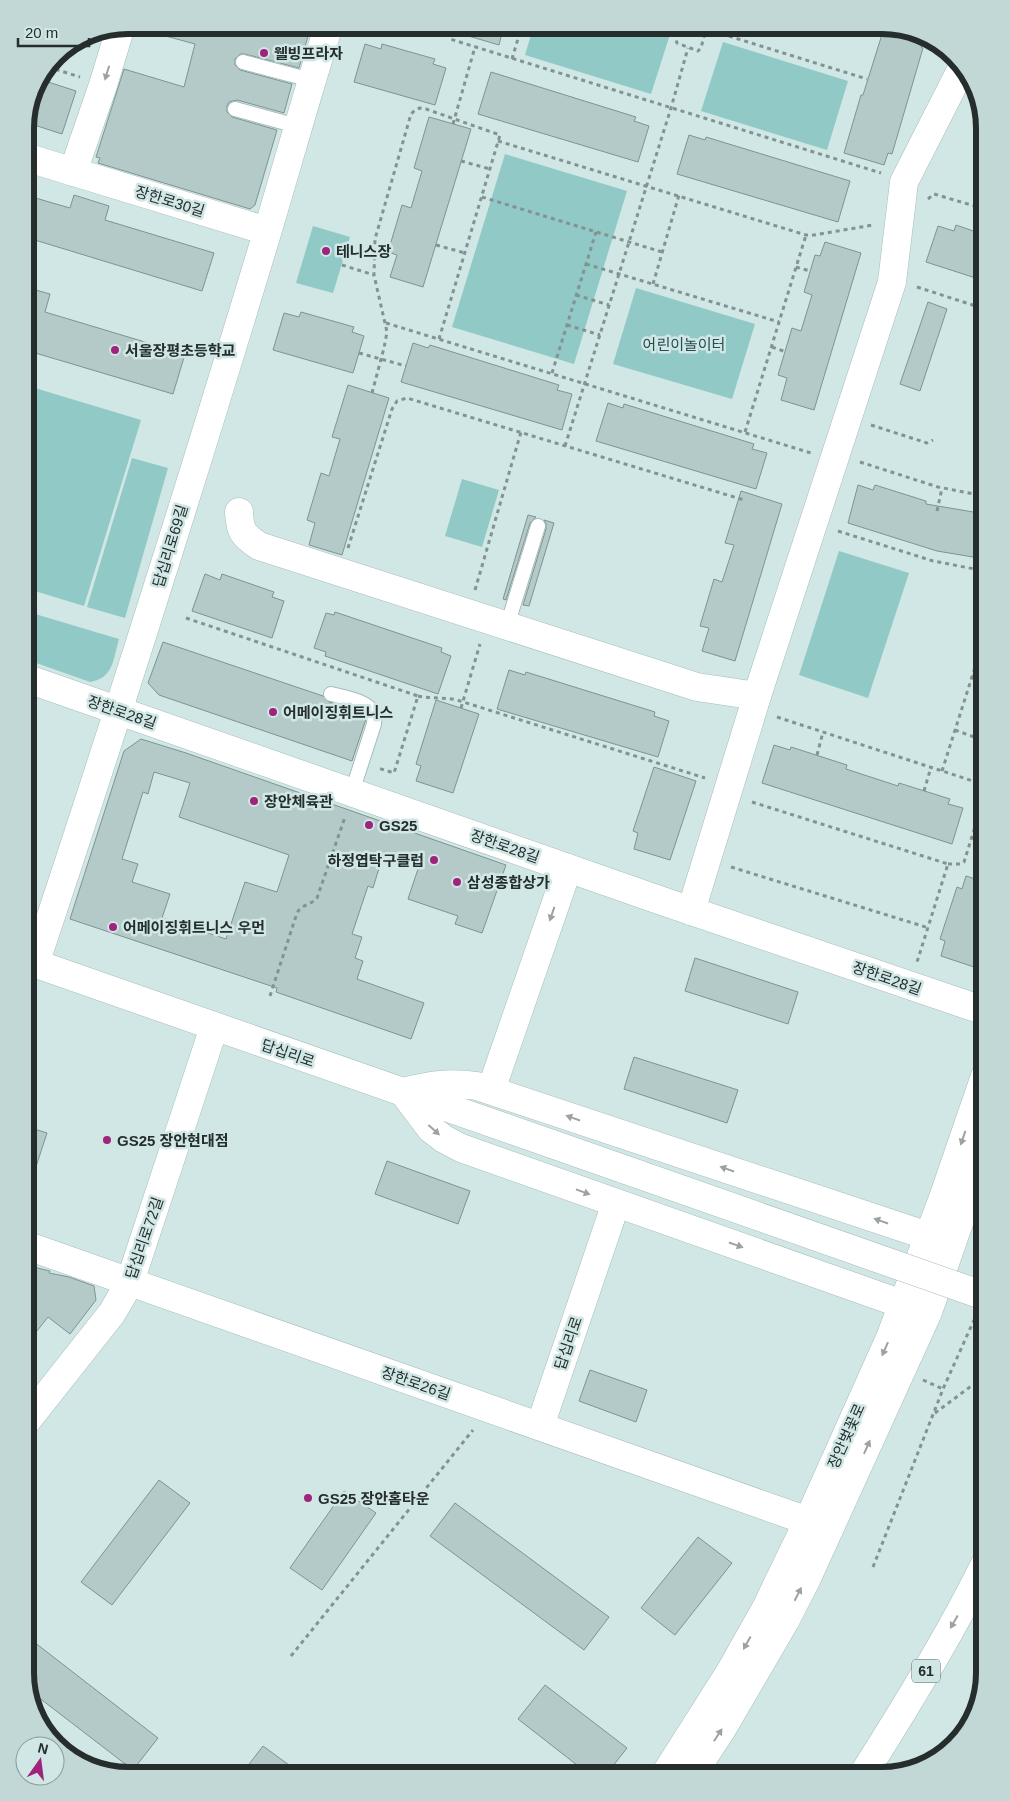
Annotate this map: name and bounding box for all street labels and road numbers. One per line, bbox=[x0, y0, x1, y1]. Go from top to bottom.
street label: 장한로30길 bbox=[133, 182, 207, 220]
street label: 답십리로69길 bbox=[149, 503, 191, 589]
street label: 장한로28길 bbox=[85, 692, 159, 732]
street label: 장한로28길 bbox=[468, 826, 542, 866]
street label: 장한로28길 bbox=[850, 958, 924, 998]
street label: 답십리로 bbox=[259, 1036, 317, 1070]
street label: 답십리로72길 bbox=[122, 1195, 166, 1281]
street label: 답십리로 bbox=[551, 1314, 585, 1372]
street label: 장한로26길 bbox=[379, 1363, 453, 1403]
street label: 장안벚꽃로 bbox=[824, 1401, 868, 1471]
road number: 61 bbox=[912, 1660, 940, 1682]

